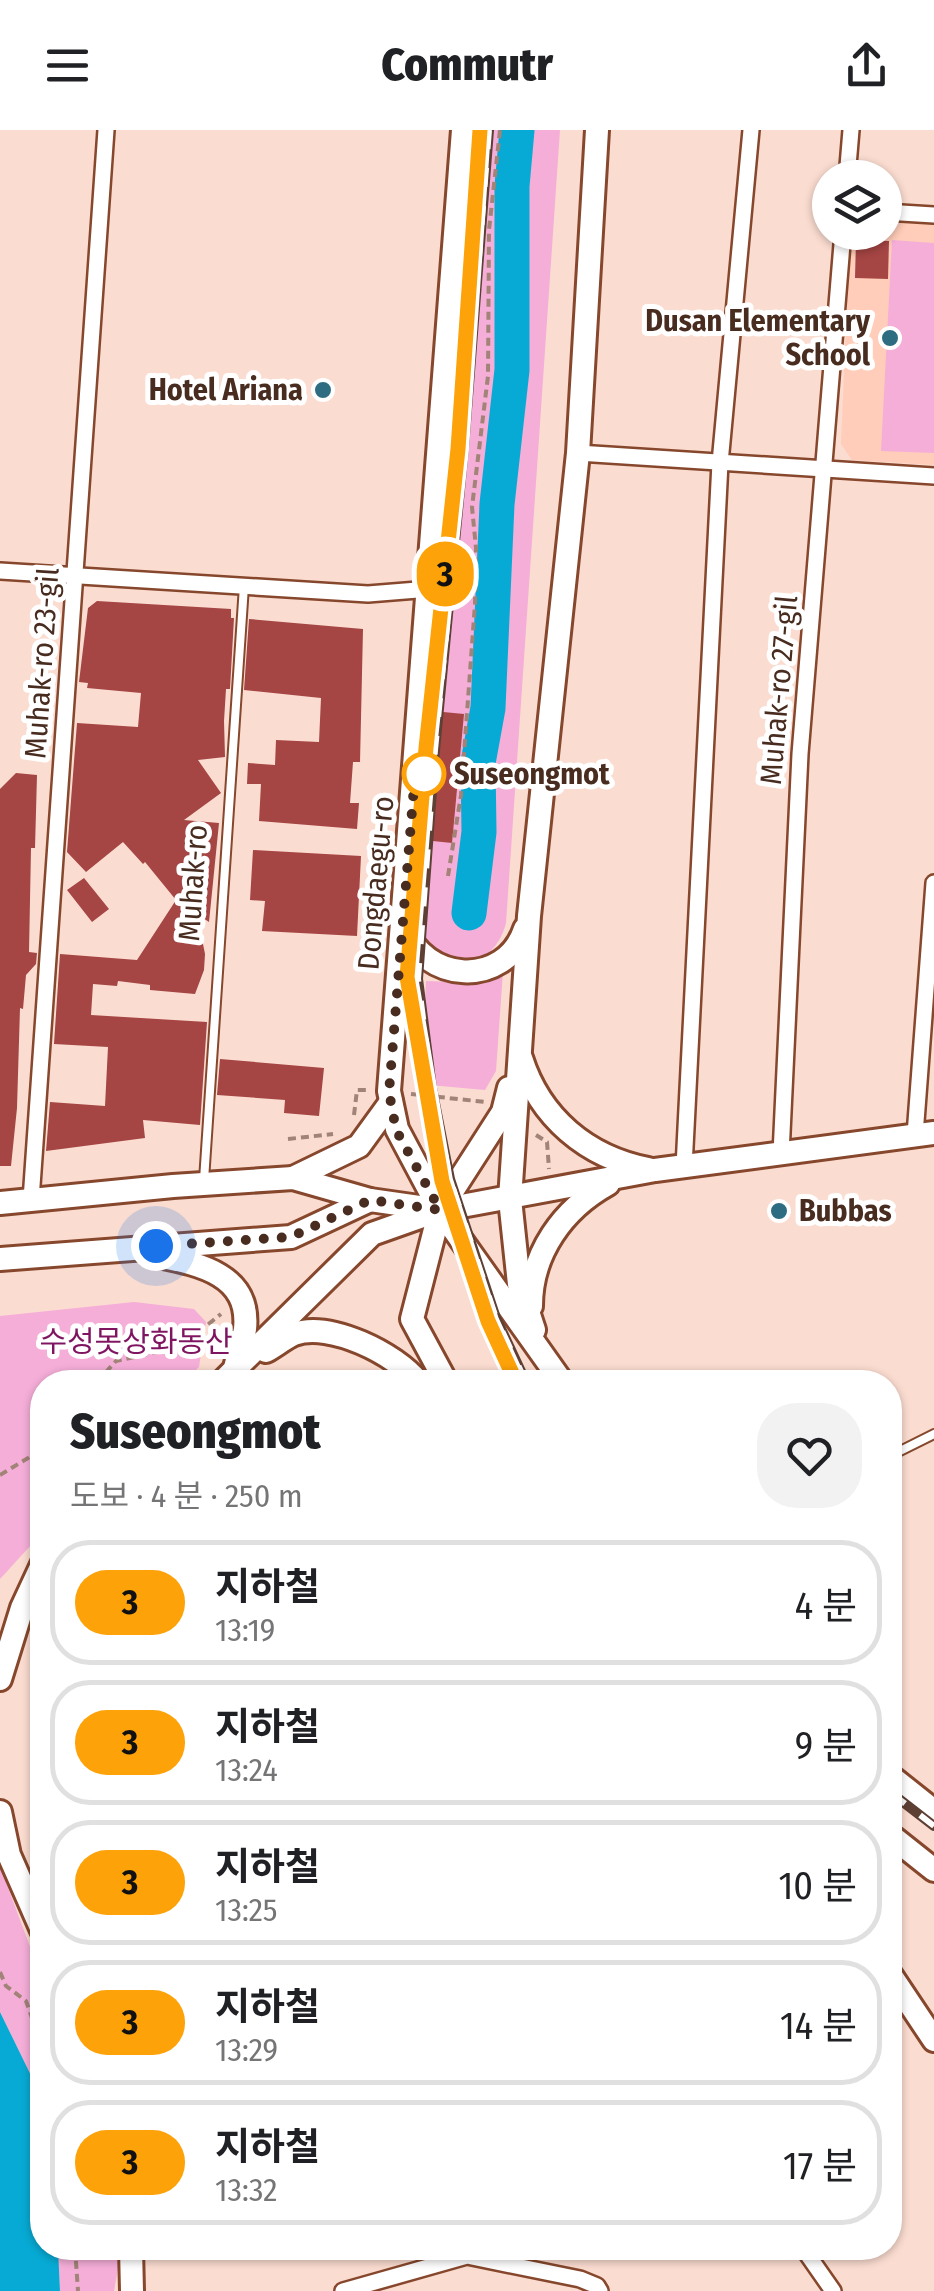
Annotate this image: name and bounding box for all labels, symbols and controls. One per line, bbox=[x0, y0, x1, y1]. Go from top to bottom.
icon: menu bbox=[40, 38, 95, 93]
text: Commutr bbox=[381, 38, 553, 92]
icon: share bbox=[839, 38, 894, 93]
map controls bbox=[812, 160, 902, 250]
button: layers bbox=[812, 160, 902, 250]
place label: Dusan Elementary School bbox=[645, 303, 871, 373]
marker: Dusan Elementary School bbox=[879, 327, 901, 349]
place label: Hotel Ariana bbox=[149, 372, 303, 408]
marker: Hotel Ariana bbox=[312, 379, 334, 401]
line badge: 3 bbox=[412, 542, 478, 606]
text: 3 bbox=[437, 553, 453, 595]
street label: Muhak-ro 23-gil bbox=[17, 566, 67, 760]
street label: Muhak-ro 27-gil bbox=[753, 594, 805, 786]
marker: Suseongmot bbox=[403, 753, 445, 795]
place label: Suseongmot bbox=[454, 756, 610, 792]
street label: Dongdaegu-ro bbox=[350, 795, 402, 971]
street label: Muhak-ro bbox=[171, 823, 215, 943]
place label: Bubbas bbox=[799, 1193, 892, 1229]
marker: Bubbas bbox=[768, 1200, 790, 1222]
your location bbox=[131, 1221, 181, 1271]
park label: 수성못상화동산 bbox=[39, 1324, 233, 1360]
text: Suseongmot bbox=[70, 1403, 320, 1461]
button: heart bbox=[757, 1403, 862, 1508]
text: 도보 · 4 분 · 250 m bbox=[70, 1477, 303, 1515]
text: 지하철 bbox=[215, 1564, 320, 1610]
text: 3 bbox=[122, 1581, 138, 1623]
text: 4 분 bbox=[795, 1583, 857, 1629]
text: 13:19 bbox=[215, 1611, 275, 1649]
text: 지하철 bbox=[215, 1704, 320, 1750]
text: 3 bbox=[122, 1721, 138, 1763]
text: 9 분 bbox=[795, 1723, 857, 1769]
text: 13:24 bbox=[215, 1751, 278, 1789]
text: 지하철 bbox=[215, 1844, 320, 1890]
text: 3 bbox=[122, 1861, 138, 1903]
text: 10 분 bbox=[778, 1863, 857, 1909]
text: 13:25 bbox=[215, 1891, 278, 1929]
text: 지하철 bbox=[215, 1984, 320, 2030]
text: 3 bbox=[122, 2001, 138, 2043]
text: 14 분 bbox=[780, 2003, 857, 2049]
text: 13:29 bbox=[215, 2031, 278, 2069]
text: 지하철 bbox=[215, 2124, 320, 2170]
text: 3 bbox=[122, 2141, 138, 2183]
text: 17 분 bbox=[783, 2143, 857, 2189]
text: 13:32 bbox=[215, 2171, 277, 2209]

